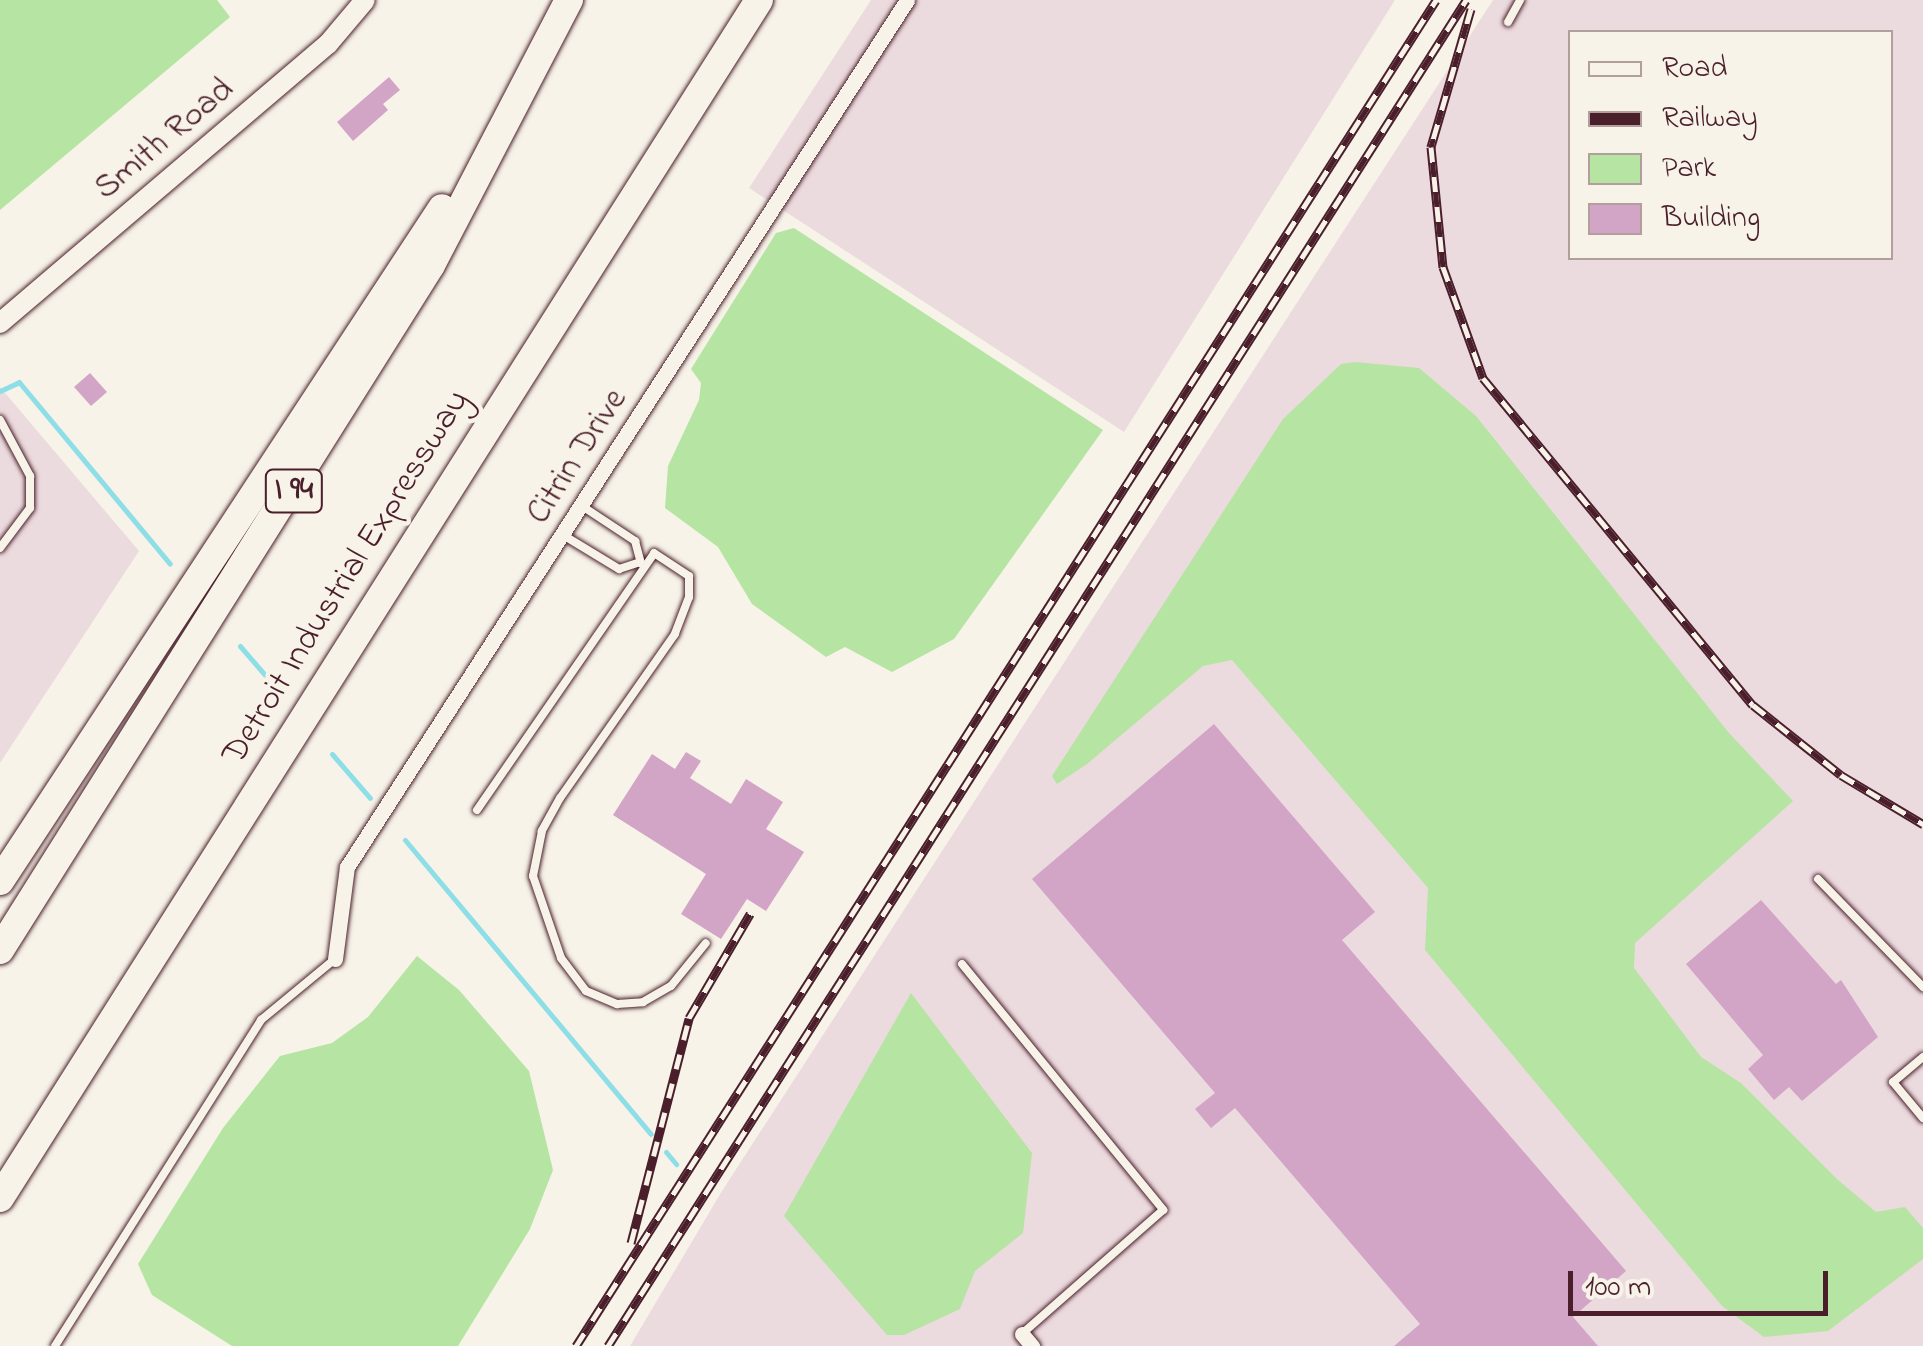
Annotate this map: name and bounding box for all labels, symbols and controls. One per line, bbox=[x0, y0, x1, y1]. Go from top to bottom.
legend bbox=[1568, 30, 1893, 260]
text: Road bbox=[1662, 47, 1727, 91]
street label: Smith Road bbox=[87, 70, 243, 210]
text: Railway bbox=[1662, 97, 1758, 141]
text: Park bbox=[1662, 147, 1716, 191]
text: Building bbox=[1662, 197, 1760, 241]
street label: Citrin Drive bbox=[519, 381, 637, 533]
street label: Detroit Industrial Expressway bbox=[214, 383, 480, 773]
road number: I 94 bbox=[264, 464, 324, 518]
scale bar bbox=[1573, 1251, 1833, 1313]
text: 100 m bbox=[1585, 1266, 1651, 1310]

